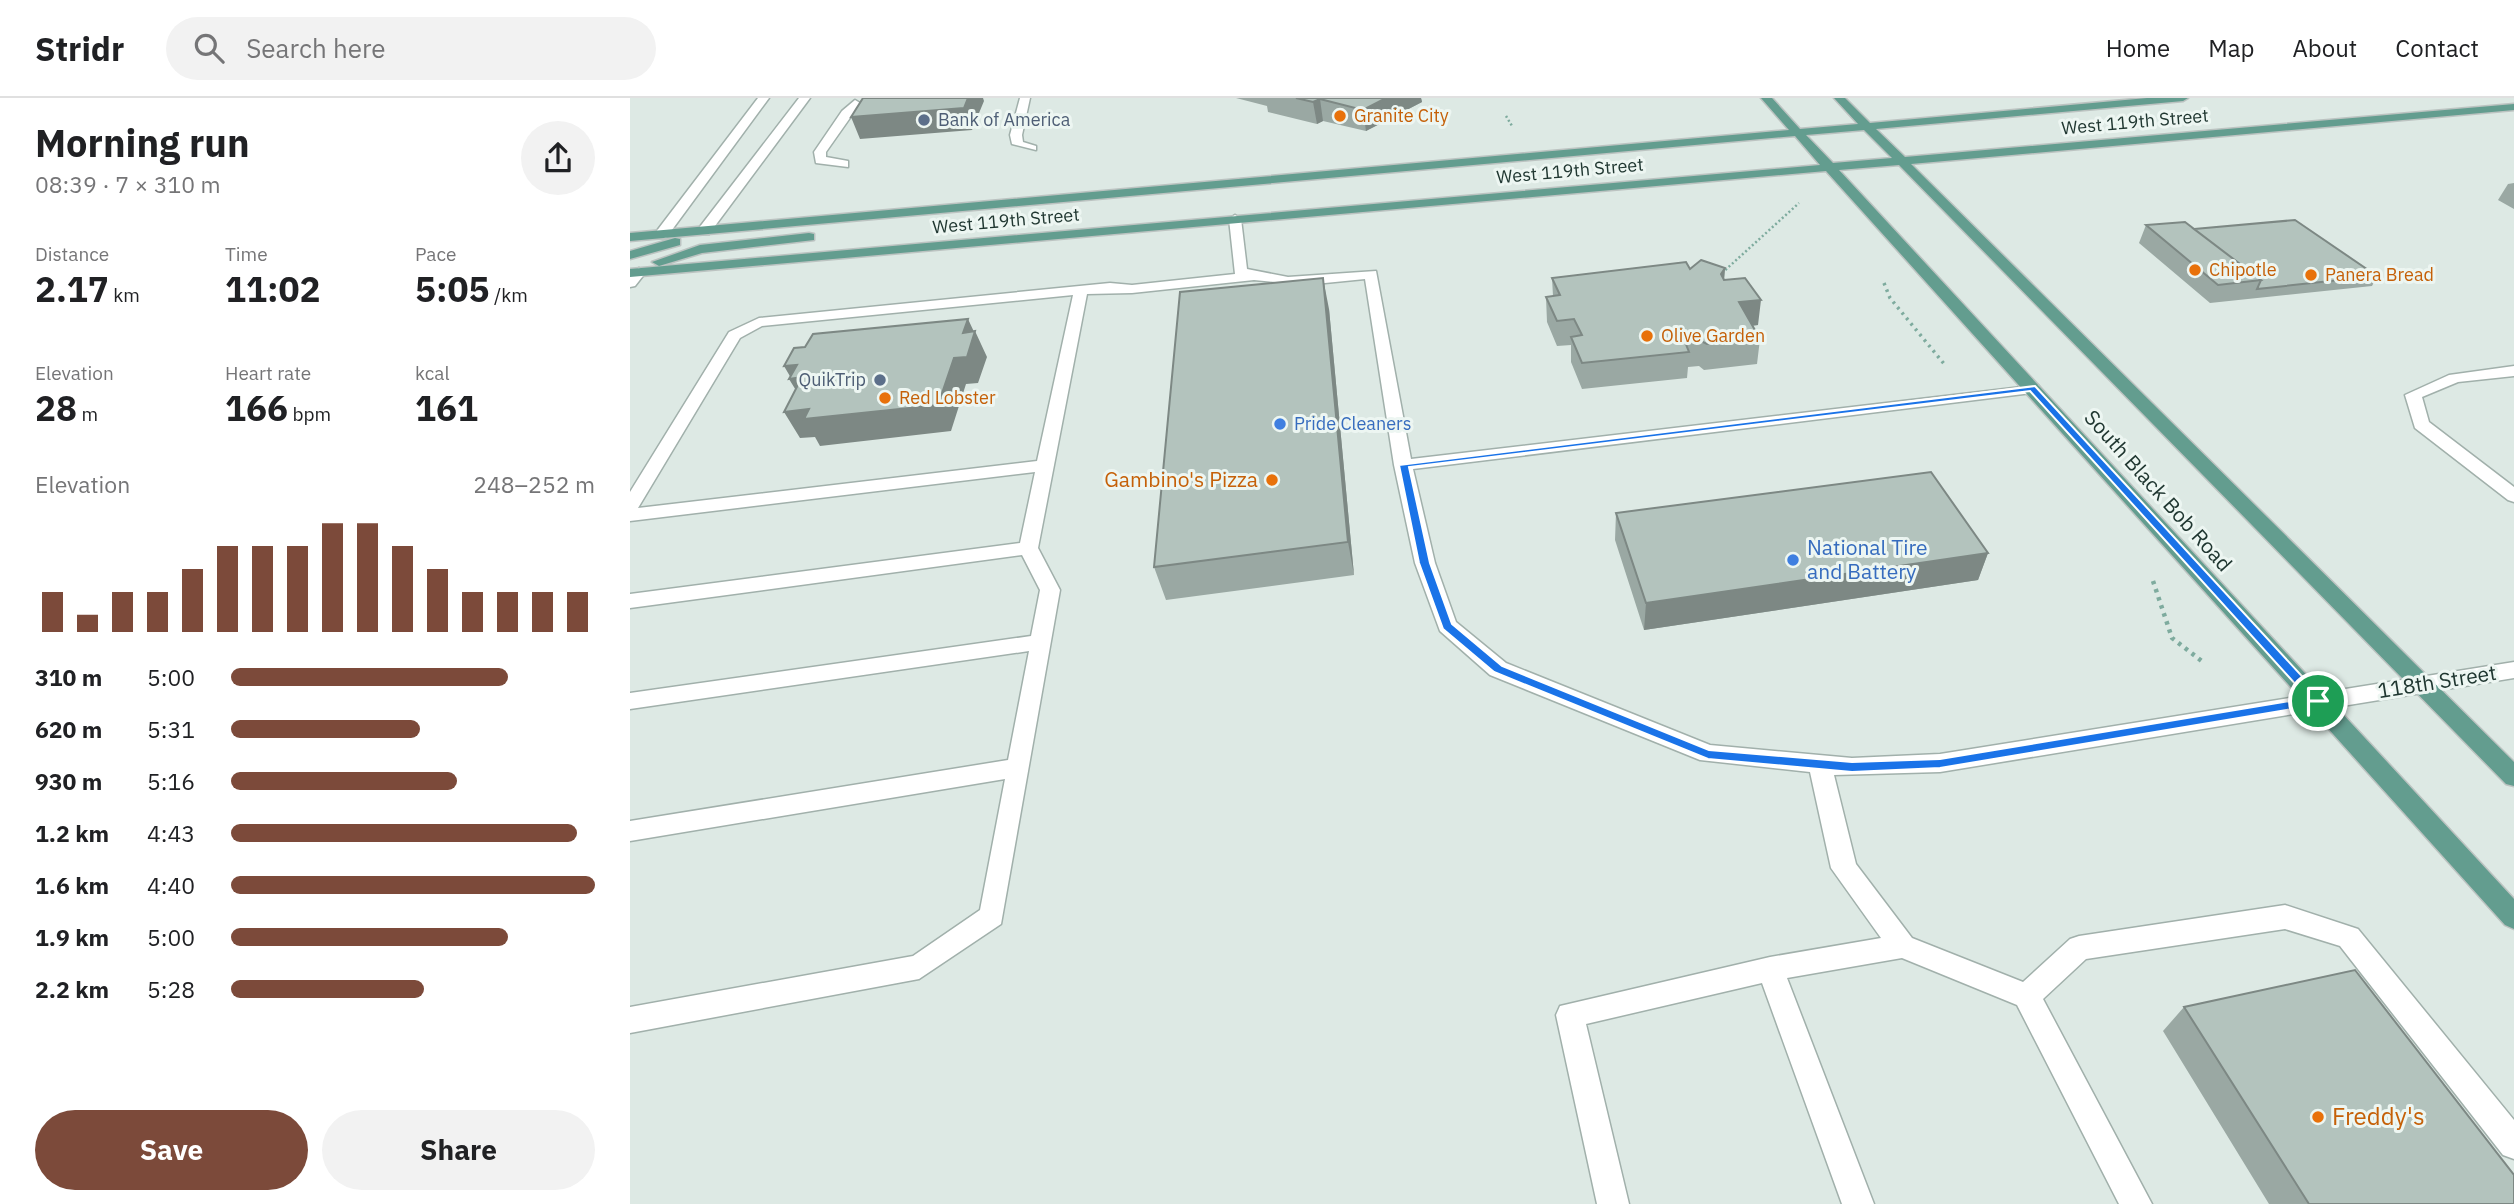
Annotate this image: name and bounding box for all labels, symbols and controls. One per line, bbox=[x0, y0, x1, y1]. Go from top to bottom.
search box bbox=[166, 17, 656, 80]
text: Stridr bbox=[35, 27, 124, 70]
icon: search bbox=[190, 29, 228, 67]
text: Search here bbox=[246, 31, 386, 65]
text: Home bbox=[2106, 32, 2170, 64]
text: Map bbox=[2208, 32, 2254, 64]
text: About bbox=[2292, 32, 2357, 64]
text: Contact bbox=[2395, 32, 2479, 64]
place label: Granite City bbox=[1354, 104, 1449, 127]
street label: West 119th Street bbox=[2061, 104, 2209, 139]
place label: Bank of America bbox=[938, 108, 1071, 131]
marker: Granite City bbox=[1332, 108, 1348, 124]
marker: Bank of America bbox=[916, 112, 932, 128]
text: Morning run bbox=[35, 118, 250, 167]
button: share bbox=[521, 121, 595, 195]
street label: West 119th Street bbox=[1496, 153, 1644, 188]
text: 08:39 · 7 × 310 m bbox=[35, 169, 221, 199]
street label: West 119th Street bbox=[932, 203, 1080, 238]
text: Distance bbox=[35, 242, 109, 266]
text: Time bbox=[225, 242, 268, 266]
text: Pace bbox=[415, 242, 456, 266]
place label: Chipotle bbox=[2209, 258, 2277, 281]
marker: Chipotle bbox=[2187, 262, 2203, 278]
place label: Panera Bread bbox=[2325, 263, 2434, 286]
text: 2.17 bbox=[35, 266, 109, 312]
text: 11:02 bbox=[225, 266, 321, 312]
text: 5:05 bbox=[415, 266, 490, 312]
marker: Panera Bread bbox=[2303, 267, 2319, 283]
text: km bbox=[109, 283, 140, 307]
text: /km bbox=[490, 283, 528, 307]
place label: Olive Garden bbox=[1661, 324, 1765, 347]
marker: Olive Garden bbox=[1639, 328, 1655, 344]
text: Elevation bbox=[35, 361, 114, 385]
text: Heart rate bbox=[225, 361, 311, 385]
text: kcal bbox=[415, 361, 450, 385]
place label: QuikTrip bbox=[799, 368, 866, 391]
marker: QuikTrip bbox=[872, 372, 888, 388]
text: 28 bbox=[35, 385, 77, 431]
text: 166 bbox=[225, 385, 288, 431]
text: 161 bbox=[415, 385, 478, 431]
place label: Red Lobster bbox=[899, 386, 996, 409]
marker: Red Lobster bbox=[877, 390, 893, 406]
text: m bbox=[77, 402, 98, 426]
text: bpm bbox=[288, 402, 331, 426]
street label: South Black Bob Road bbox=[2079, 404, 2239, 577]
place label: Pride Cleaners bbox=[1294, 412, 1411, 435]
marker: Pride Cleaners bbox=[1272, 416, 1288, 432]
place label: Gambino's Pizza bbox=[1104, 465, 1258, 493]
text: Elevation bbox=[35, 469, 130, 499]
text: 248–252 m bbox=[473, 469, 595, 499]
marker: Gambino's Pizza bbox=[1264, 472, 1280, 488]
place label: National Tire and Battery bbox=[1807, 533, 1928, 585]
marker: National Tire and Battery bbox=[1785, 552, 1801, 568]
street label: 118th Street bbox=[2376, 658, 2498, 704]
text: 310 m bbox=[35, 662, 102, 692]
text: 5:00 bbox=[147, 662, 195, 692]
pin bbox=[2288, 671, 2348, 731]
icon: arrive bbox=[2299, 682, 2337, 720]
text: 620 m bbox=[35, 714, 102, 744]
text: 5:31 bbox=[147, 714, 195, 744]
text: 930 m bbox=[35, 766, 102, 796]
text: 5:16 bbox=[147, 766, 195, 796]
text: 1.2 km bbox=[35, 818, 109, 848]
text: 4:43 bbox=[147, 818, 195, 848]
text: 1.6 km bbox=[35, 870, 109, 900]
text: 4:40 bbox=[147, 870, 195, 900]
text: 1.9 km bbox=[35, 922, 109, 952]
text: 5:00 bbox=[147, 922, 195, 952]
text: 2.2 km bbox=[35, 974, 109, 1004]
text: 5:28 bbox=[147, 974, 195, 1004]
place label: Freddy's bbox=[2332, 1100, 2425, 1132]
marker: Freddy's bbox=[2310, 1109, 2326, 1125]
button: Save bbox=[35, 1110, 308, 1190]
button: Share bbox=[322, 1110, 595, 1190]

